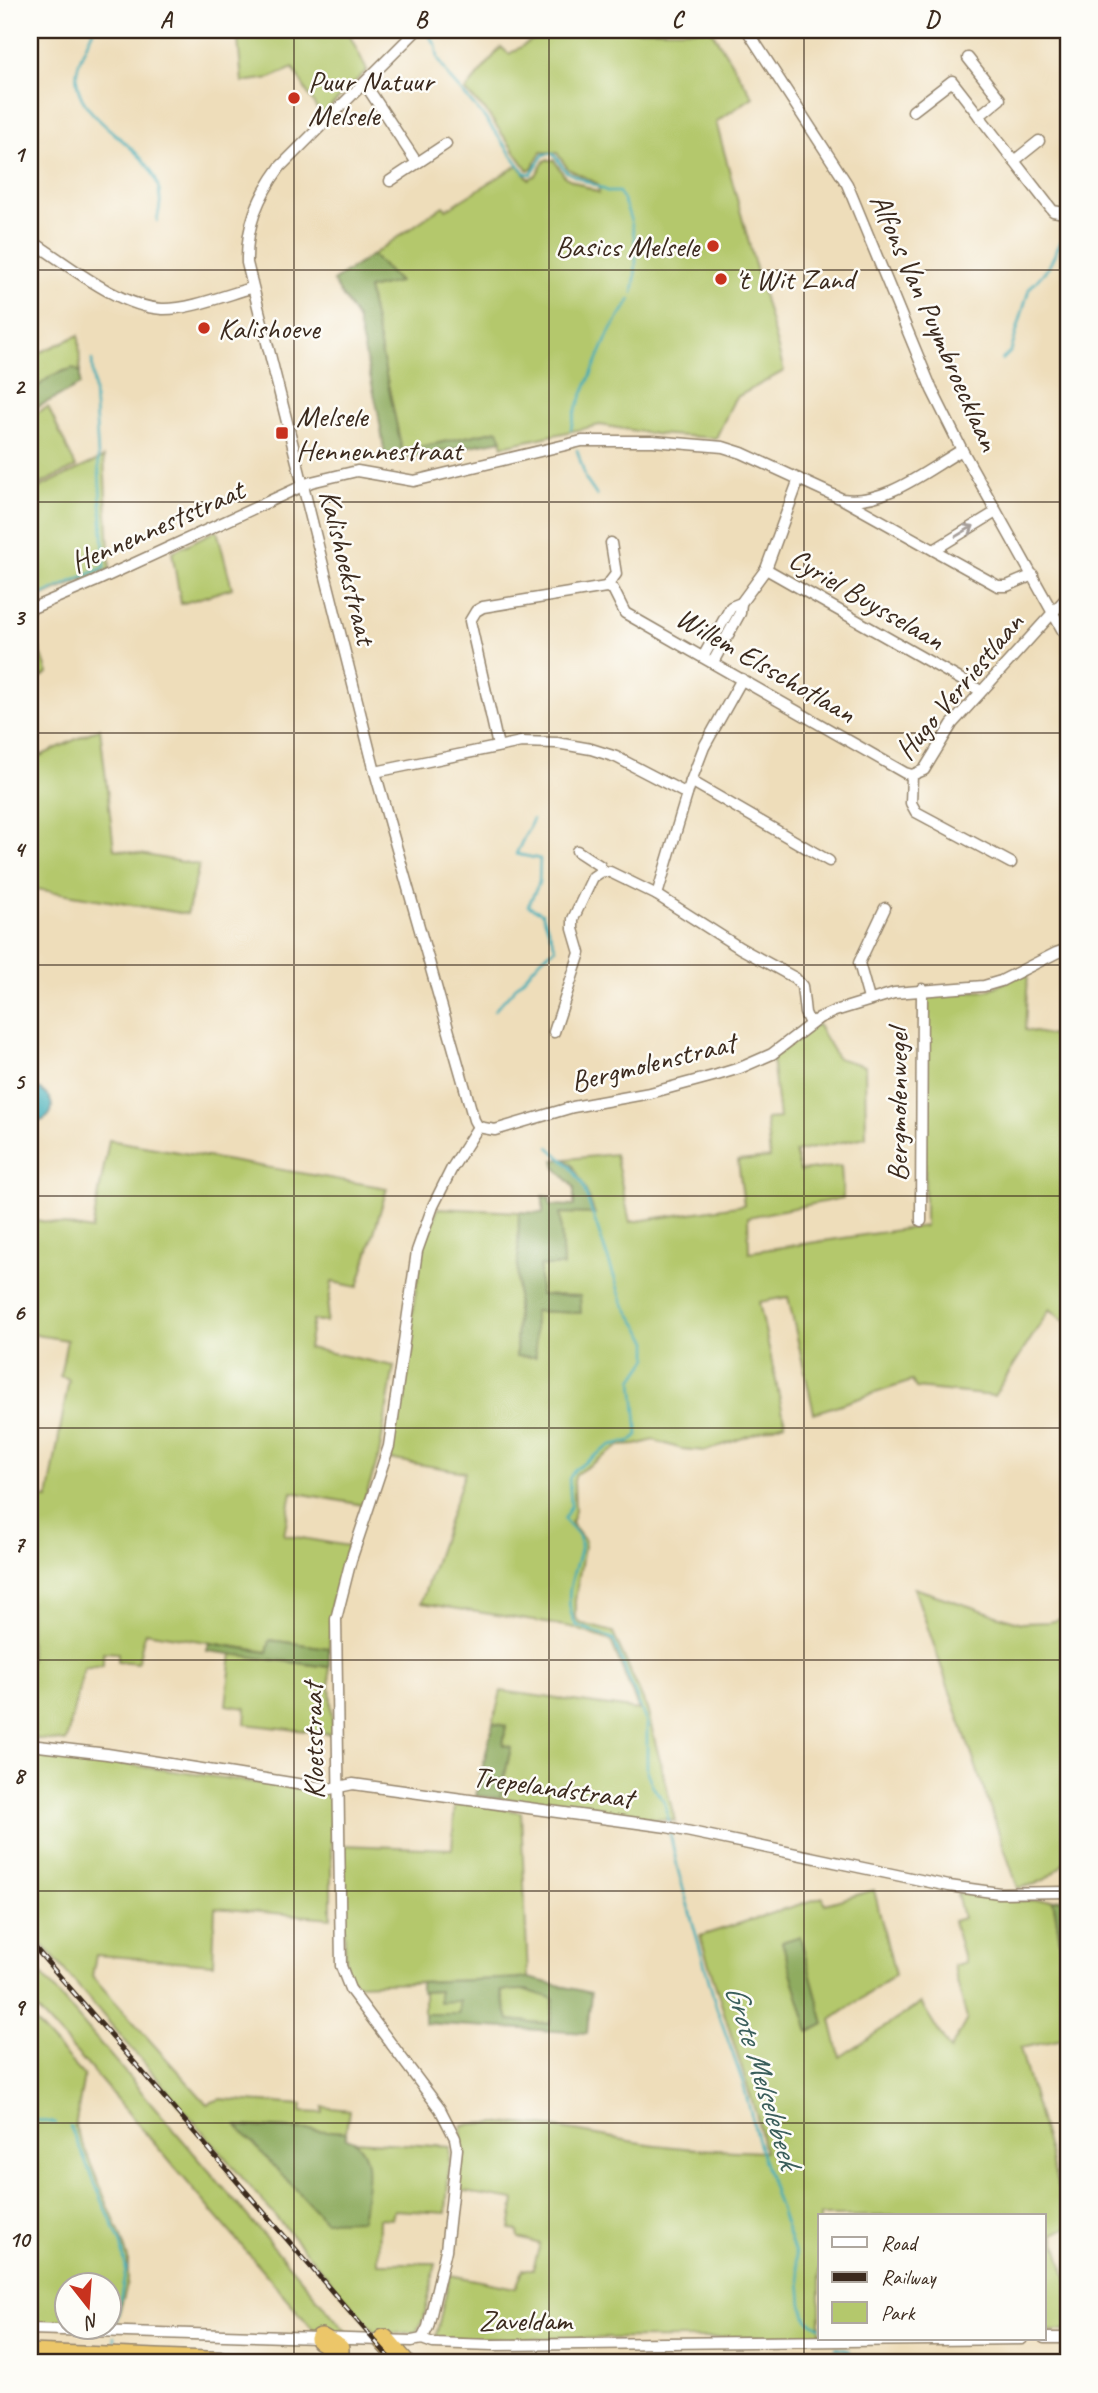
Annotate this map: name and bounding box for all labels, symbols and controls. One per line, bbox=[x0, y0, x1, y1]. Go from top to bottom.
text: A bbox=[160, 5, 174, 34]
text: B bbox=[415, 5, 429, 34]
text: C bbox=[672, 5, 686, 34]
text: D bbox=[925, 5, 941, 34]
place label: Puur Natuur Melsele bbox=[308, 62, 436, 134]
marker: Puur Natuur Melsele bbox=[286, 90, 302, 106]
text: 1 bbox=[14, 140, 27, 169]
street label: Alfons Van Puymbroecklaan bbox=[861, 187, 1009, 458]
place label: Basics Melsele bbox=[555, 227, 701, 265]
marker: Basics Melsele bbox=[705, 238, 721, 254]
place label: 't Wit Zand bbox=[735, 260, 858, 298]
marker: 't Wit Zand bbox=[713, 271, 729, 287]
place label: Kalishoeve bbox=[218, 309, 322, 347]
marker: Kalishoeve bbox=[196, 320, 212, 336]
text: 2 bbox=[14, 372, 27, 401]
place label: Melsele Hennennestraat bbox=[296, 397, 465, 469]
marker: Melsele Hennennestraat bbox=[274, 425, 290, 441]
street label: Hennenneststraat bbox=[64, 470, 253, 581]
street label: Kalishoekstraat bbox=[310, 486, 386, 651]
one-way arrow bbox=[955, 524, 974, 539]
street label: Cyriel Buysselaan bbox=[782, 539, 952, 659]
street label: Willem Elsschotlaan bbox=[669, 598, 863, 732]
text: 3 bbox=[14, 603, 27, 632]
street label: Hugo Verriestlaan bbox=[886, 603, 1033, 768]
text: 4 bbox=[14, 835, 27, 864]
street label: Bergmolenstraat bbox=[567, 1022, 743, 1101]
street label: Bergmolenwegel bbox=[878, 1023, 916, 1182]
text: 5 bbox=[14, 1067, 26, 1096]
text: 6 bbox=[14, 1298, 27, 1327]
text: 7 bbox=[14, 1530, 27, 1559]
street label: Kloetstraat bbox=[293, 1678, 333, 1800]
street label: Trepelandstraat bbox=[470, 1757, 640, 1818]
text: 8 bbox=[14, 1761, 27, 1790]
water label: Grote Melselebeek bbox=[716, 1979, 812, 2178]
text: 9 bbox=[14, 1993, 27, 2022]
legend bbox=[818, 2214, 1046, 2340]
text: 10 bbox=[9, 2225, 32, 2254]
text: Road bbox=[881, 2230, 920, 2256]
text: Railway bbox=[881, 2264, 937, 2290]
north arrow bbox=[52, 2270, 122, 2340]
text: Park bbox=[881, 2300, 916, 2326]
street label: Zaveldam bbox=[478, 2301, 574, 2339]
text: N bbox=[80, 2308, 102, 2335]

